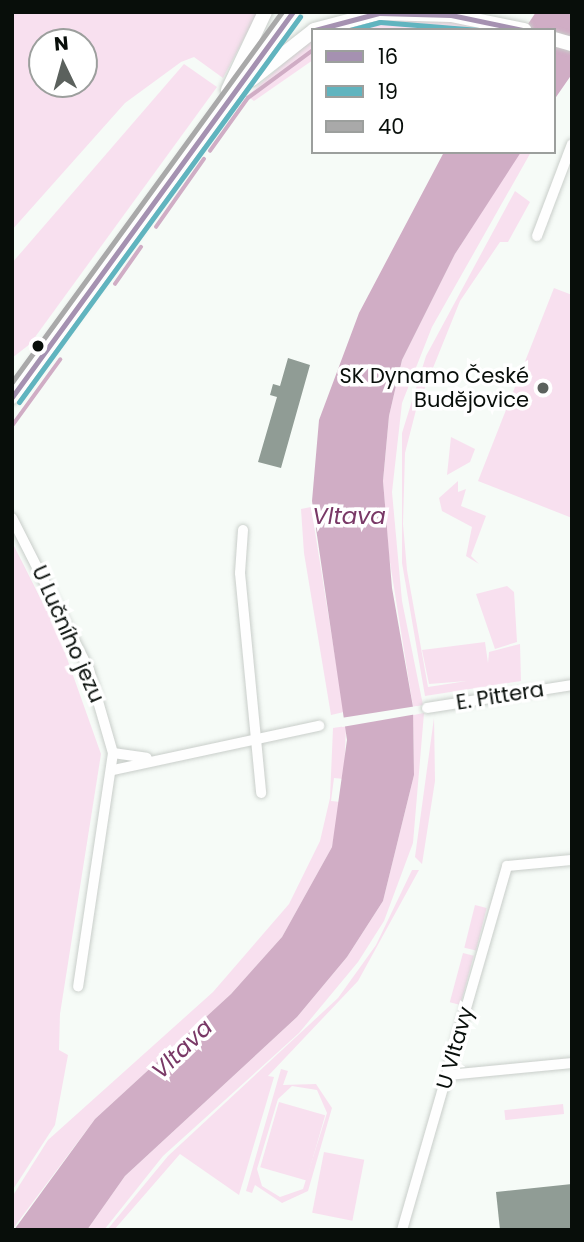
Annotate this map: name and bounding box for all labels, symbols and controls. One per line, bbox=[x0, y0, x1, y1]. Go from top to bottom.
north arrow bbox=[28, 28, 98, 98]
legend bbox=[311, 28, 556, 154]
text: N bbox=[53, 30, 70, 58]
text: 16 bbox=[378, 42, 398, 71]
text: 19 bbox=[378, 77, 398, 106]
text: 40 bbox=[378, 112, 404, 141]
unlabelled marker bbox=[31, 339, 45, 353]
place label: SK Dynamo České Budějovice bbox=[339, 363, 529, 413]
marker: SK Dynamo České Budějovice bbox=[535, 380, 551, 396]
water label: Vltava bbox=[312, 502, 386, 530]
street label: U Lučního jezu bbox=[27, 562, 109, 706]
street label: E. Pittera bbox=[454, 677, 546, 715]
street label: U Vltavy bbox=[431, 1004, 479, 1092]
water label: Vltava bbox=[146, 1014, 218, 1084]

